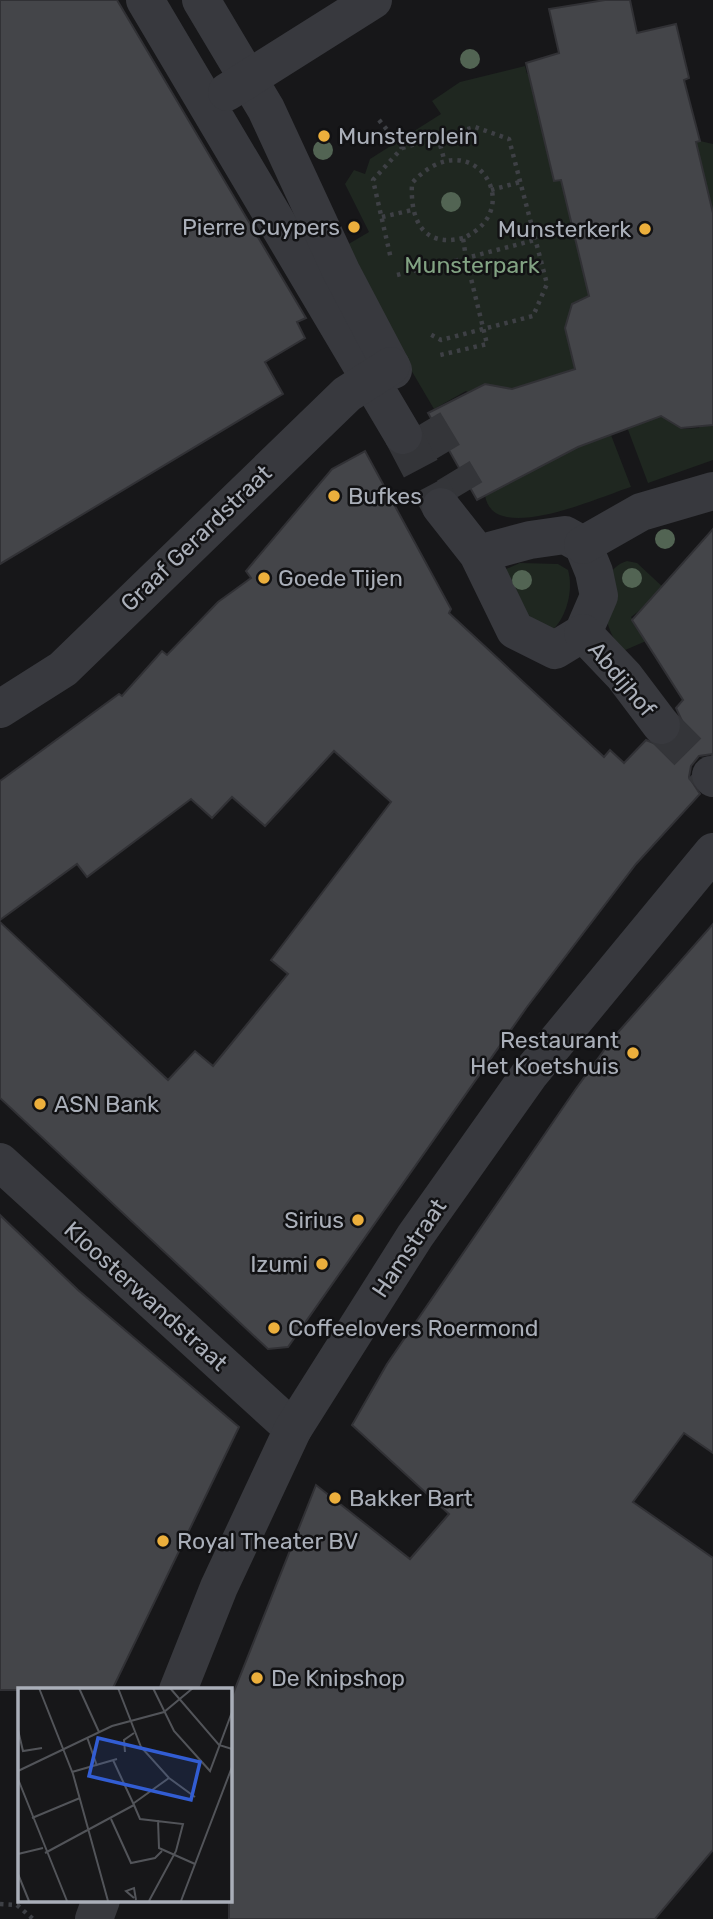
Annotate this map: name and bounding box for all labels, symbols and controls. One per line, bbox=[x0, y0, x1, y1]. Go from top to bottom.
place label: Munsterplein bbox=[338, 122, 478, 150]
marker: Munsterplein bbox=[316, 128, 332, 144]
place label: Pierre Cuypers bbox=[182, 213, 340, 241]
place label: Munsterkerk bbox=[498, 215, 631, 243]
marker: Pierre Cuypers bbox=[346, 219, 362, 235]
marker: Munsterkerk bbox=[637, 221, 653, 237]
park label: Munsterpark bbox=[404, 251, 540, 279]
street label: Graaf Gerardstraat bbox=[115, 459, 277, 617]
place label: Bufkes bbox=[348, 482, 422, 510]
marker: Bufkes bbox=[326, 488, 342, 504]
place label: Goede Tijen bbox=[278, 564, 403, 592]
marker: Goede Tijen bbox=[256, 570, 272, 586]
street label: Abdijhof bbox=[582, 635, 662, 723]
place label: Restaurant Het Koetshuis bbox=[470, 1026, 619, 1080]
marker: Restaurant Het Koetshuis bbox=[625, 1045, 641, 1061]
place label: ASN Bank bbox=[54, 1090, 159, 1118]
marker: ASN Bank bbox=[32, 1096, 48, 1112]
street label: Hamstraat bbox=[366, 1193, 452, 1303]
place label: Sirius bbox=[284, 1206, 344, 1234]
marker: Sirius bbox=[350, 1212, 366, 1228]
street label: Kloosterwandstraat bbox=[59, 1215, 233, 1377]
place label: Izumi bbox=[250, 1250, 308, 1278]
marker: Izumi bbox=[314, 1256, 330, 1272]
place label: Coffeelovers Roermond bbox=[288, 1314, 538, 1342]
marker: Coffeelovers Roermond bbox=[266, 1320, 282, 1336]
place label: Bakker Bart bbox=[349, 1484, 473, 1512]
marker: Bakker Bart bbox=[327, 1490, 343, 1506]
place label: Royal Theater BV bbox=[177, 1527, 358, 1555]
marker: Royal Theater BV bbox=[155, 1533, 171, 1549]
place label: De Knipshop bbox=[271, 1664, 405, 1692]
marker: De Knipshop bbox=[249, 1670, 265, 1686]
inset map bbox=[18, 1688, 231, 1902]

